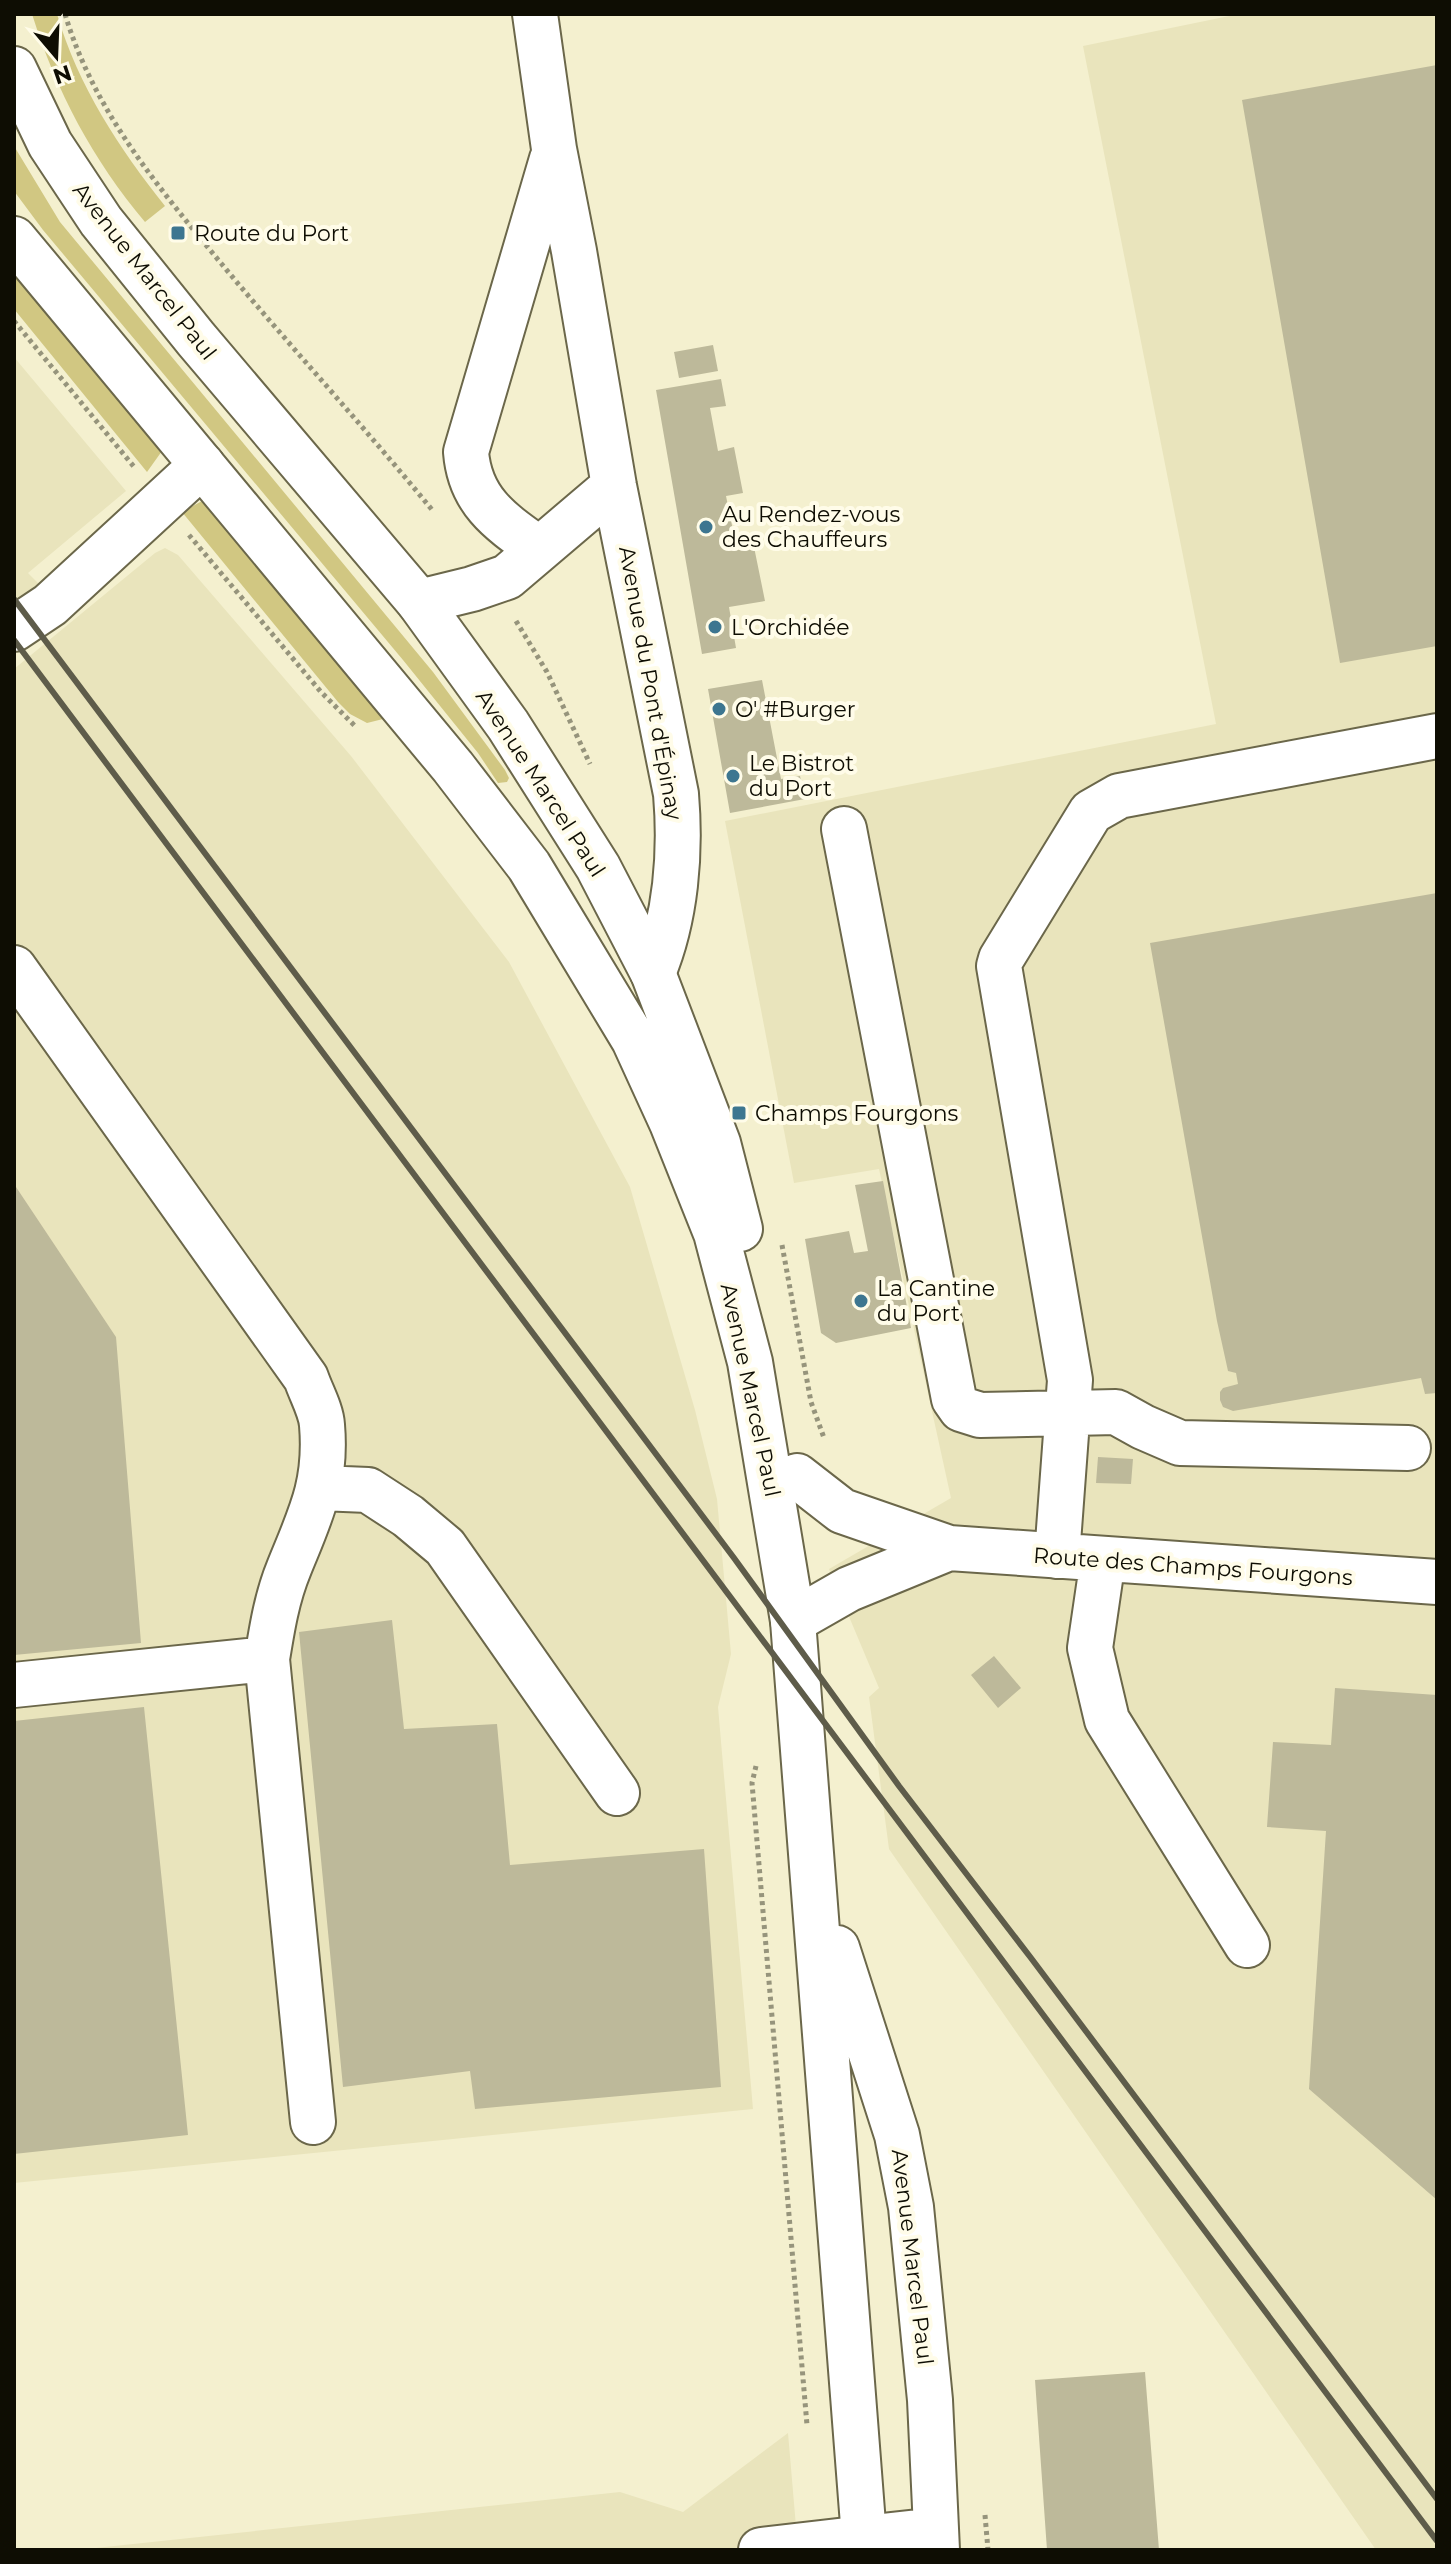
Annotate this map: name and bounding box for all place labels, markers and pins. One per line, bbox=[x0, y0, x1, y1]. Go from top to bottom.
place label: Route du Port bbox=[194, 220, 349, 247]
marker: Route du Port bbox=[169, 224, 187, 242]
place label: Au Rendez-vous des Chauffeurs bbox=[722, 501, 901, 553]
marker: Au Rendez-vous des Chauffeurs bbox=[697, 518, 715, 536]
place label: L'Orchidée bbox=[731, 614, 850, 641]
marker: L'Orchidée bbox=[706, 618, 724, 636]
place label: O' #Burger bbox=[735, 696, 856, 723]
marker: O' #Burger bbox=[710, 700, 728, 718]
place label: Le Bistrot du Port bbox=[749, 750, 854, 802]
marker: Le Bistrot du Port bbox=[724, 767, 742, 785]
place label: Champs Fourgons bbox=[755, 1100, 959, 1127]
marker: Champs Fourgons bbox=[730, 1104, 748, 1122]
place label: La Cantine du Port bbox=[877, 1275, 995, 1327]
marker: La Cantine du Port bbox=[852, 1292, 870, 1310]

